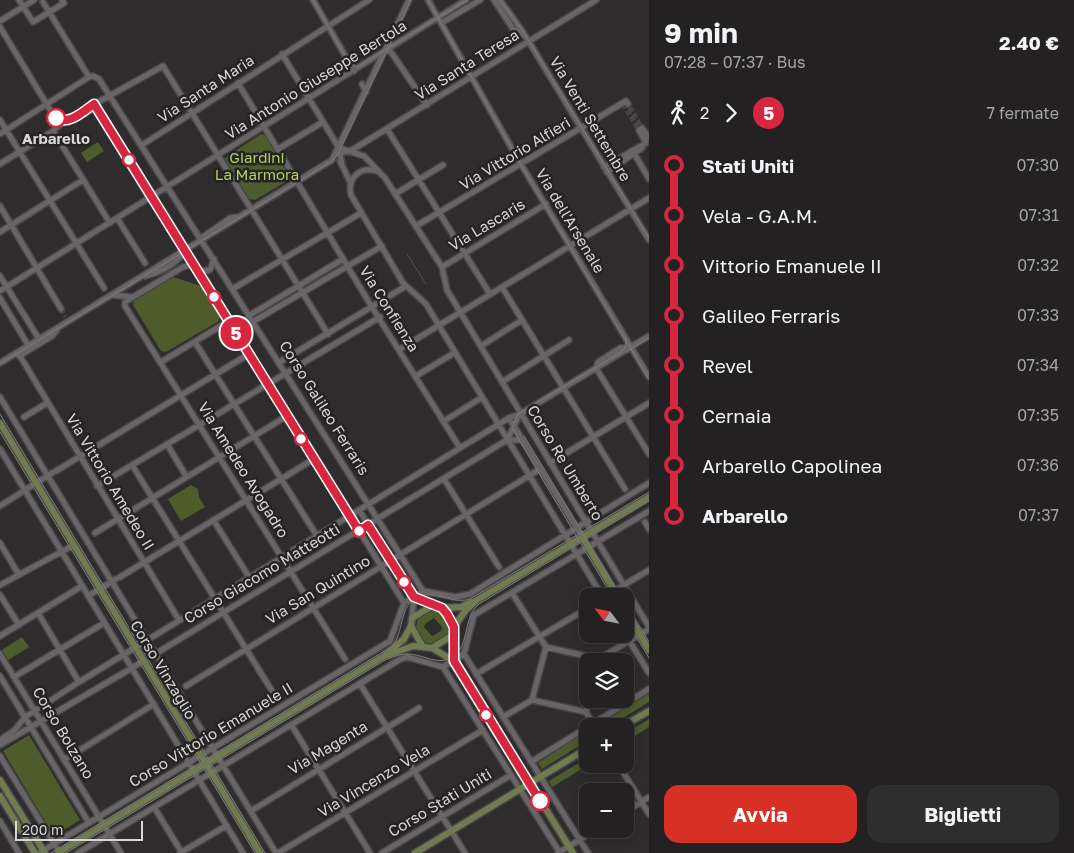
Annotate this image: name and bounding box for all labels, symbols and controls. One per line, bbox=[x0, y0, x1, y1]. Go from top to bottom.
street label: Via Antonio Giuseppe Bertola bbox=[221, 16, 410, 143]
text: 9 min bbox=[664, 16, 738, 49]
street label: Via Santa Teresa bbox=[411, 25, 522, 103]
text: 2.40 € bbox=[999, 31, 1059, 54]
street label: Via Santa Maria bbox=[154, 50, 257, 126]
text: 07:28 – 07:37 · Bus bbox=[664, 52, 805, 72]
street label: Via Venti Settembre bbox=[546, 53, 635, 185]
icon: walk bbox=[664, 99, 692, 127]
icon: forward bbox=[717, 99, 745, 127]
text: 5 bbox=[763, 102, 774, 124]
text: 2 bbox=[700, 103, 709, 123]
text: 7 fermate bbox=[987, 103, 1059, 123]
marker: Arbarello bbox=[46, 108, 66, 128]
street label: Via Vittorio Alfieri bbox=[456, 113, 573, 193]
place label: Arbarello bbox=[22, 129, 90, 147]
park label: Giardini La Marmora bbox=[215, 148, 299, 183]
unlabelled marker bbox=[122, 153, 136, 167]
text: Stati Uniti bbox=[702, 154, 794, 177]
text: 07:30 bbox=[1017, 155, 1059, 175]
street label: Via dell'Arsenale bbox=[533, 165, 609, 276]
street label: Via Lascaris bbox=[445, 194, 528, 254]
text: Vela - G.A.M. bbox=[702, 204, 818, 227]
text: 07:31 bbox=[1019, 205, 1059, 225]
text: Vittorio Emanuele II bbox=[702, 254, 882, 277]
text: 07:32 bbox=[1017, 255, 1059, 275]
street label: Via Confienza bbox=[356, 262, 424, 355]
unlabelled marker bbox=[207, 290, 221, 304]
text: Galileo Ferraris bbox=[702, 304, 840, 327]
text: 07:33 bbox=[1017, 305, 1059, 325]
line badge: 5 bbox=[220, 317, 252, 349]
text: 5 bbox=[231, 322, 241, 344]
street label: Corso Galileo Ferraris bbox=[276, 337, 374, 478]
text: Revel bbox=[702, 354, 753, 377]
text: 07:34 bbox=[1017, 355, 1059, 375]
street label: Via Amedeo Avogadro bbox=[195, 398, 293, 541]
street label: Corso Re Umberto bbox=[524, 401, 607, 524]
text: Cernaia bbox=[702, 404, 772, 427]
text: 07:35 bbox=[1017, 405, 1059, 425]
street label: Via Vittorio Amedeo II bbox=[63, 410, 159, 553]
unlabelled marker bbox=[294, 432, 308, 446]
text: Arbarello Capolinea bbox=[702, 454, 882, 477]
text: 07:36 bbox=[1017, 455, 1059, 475]
text: Arbarello bbox=[702, 504, 788, 527]
text: 07:37 bbox=[1018, 505, 1059, 525]
street label: Corso Giacomo Matteotti bbox=[180, 519, 343, 627]
unlabelled marker bbox=[352, 524, 366, 538]
street label: Via San Quintino bbox=[262, 551, 373, 627]
unlabelled marker bbox=[397, 575, 411, 589]
north arrow bbox=[579, 588, 634, 642]
map controls bbox=[579, 588, 634, 838]
street label: Corso Vinzaglio bbox=[127, 617, 200, 722]
button: layers bbox=[579, 653, 634, 708]
street label: Corso Vittorio Emanuele II bbox=[125, 678, 296, 790]
street label: Corso Bolzano bbox=[29, 683, 98, 782]
unlabelled marker bbox=[479, 708, 493, 722]
street label: Via Magenta bbox=[285, 716, 370, 778]
button: + bbox=[579, 718, 634, 773]
street label: Via Vincenzo Vela bbox=[314, 740, 433, 821]
street label: Corso Stati Uniti bbox=[385, 764, 494, 840]
button: − bbox=[579, 783, 634, 838]
button: Avvia bbox=[664, 785, 857, 843]
button: Biglietti bbox=[867, 785, 1059, 843]
unlabelled marker bbox=[530, 791, 550, 811]
scale bar bbox=[15, 818, 142, 841]
text: 200 m bbox=[22, 821, 63, 838]

